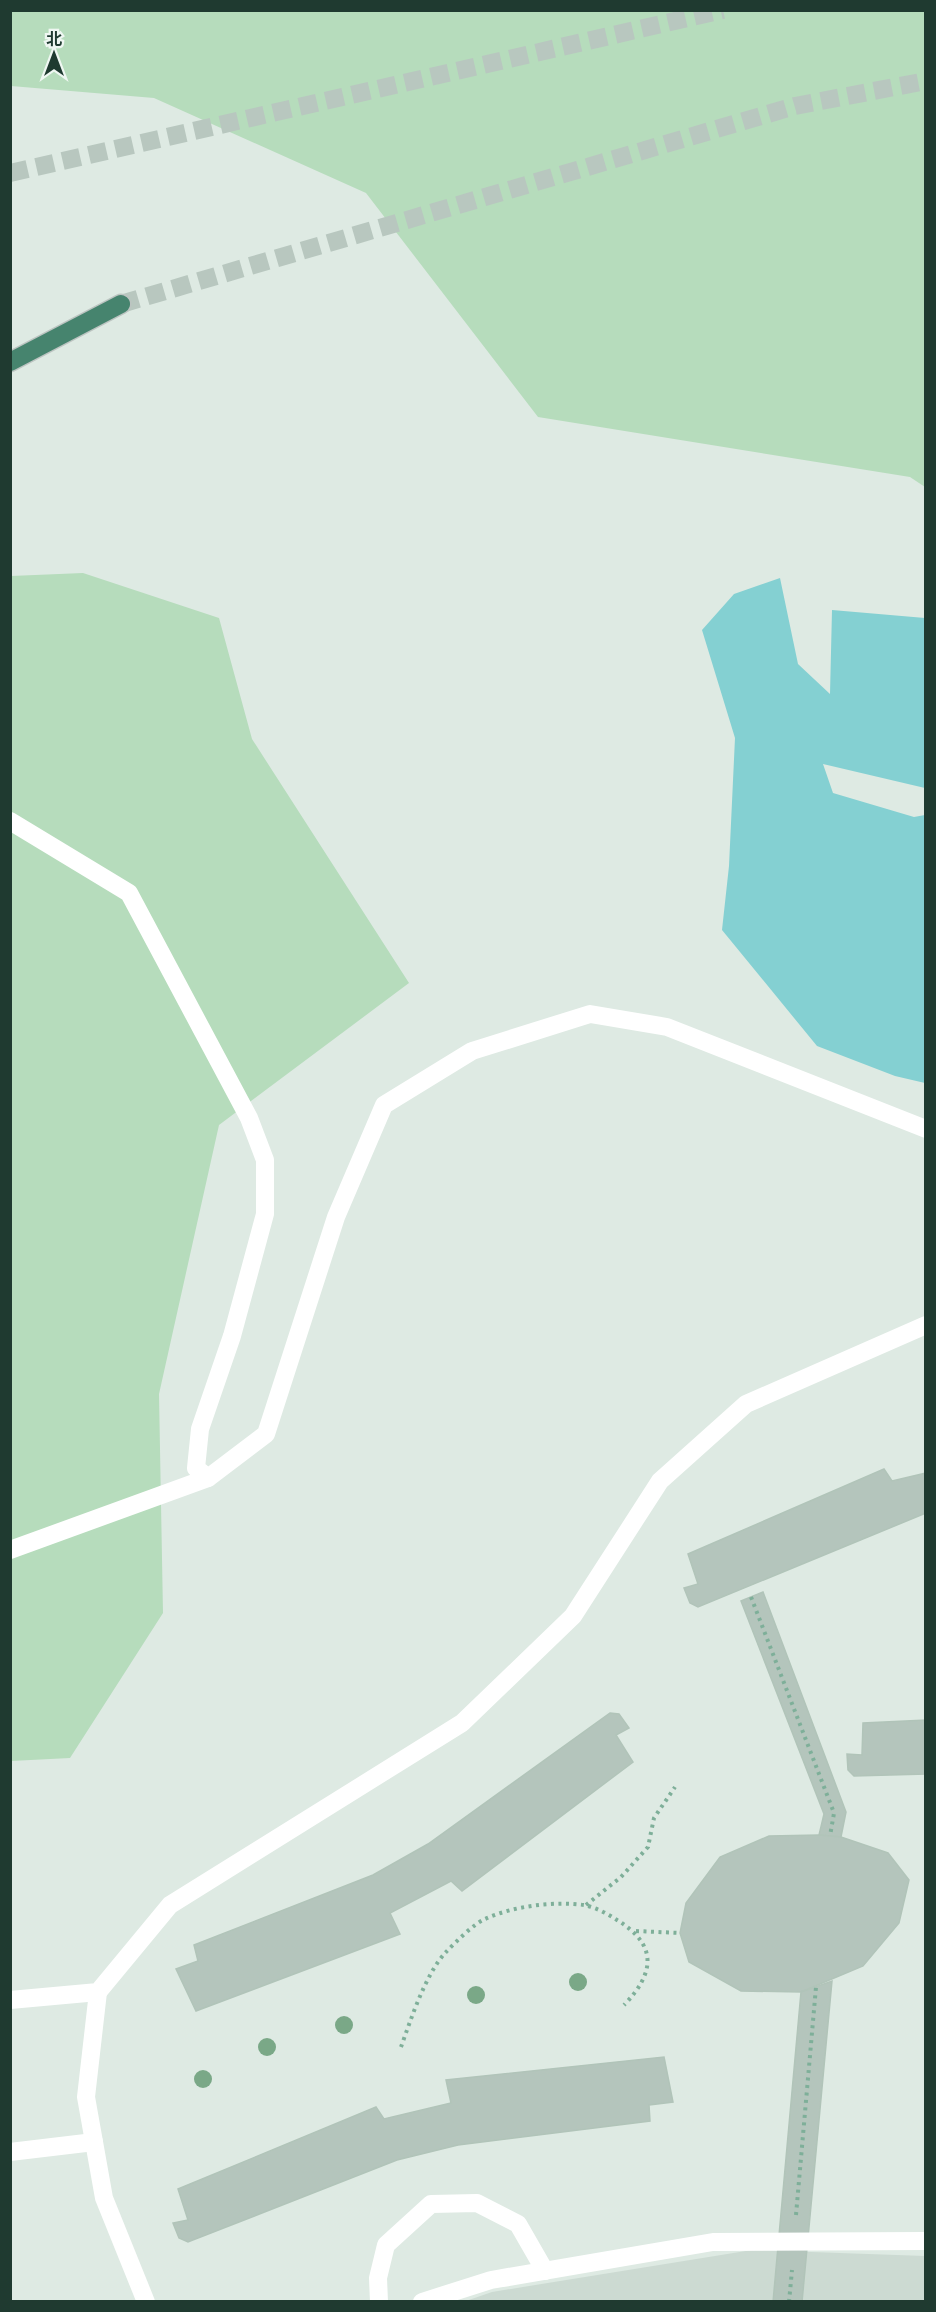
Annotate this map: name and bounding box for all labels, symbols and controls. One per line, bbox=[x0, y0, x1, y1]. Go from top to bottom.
north arrow bbox=[24, 24, 84, 84]
text: 北 bbox=[46, 29, 62, 49]

